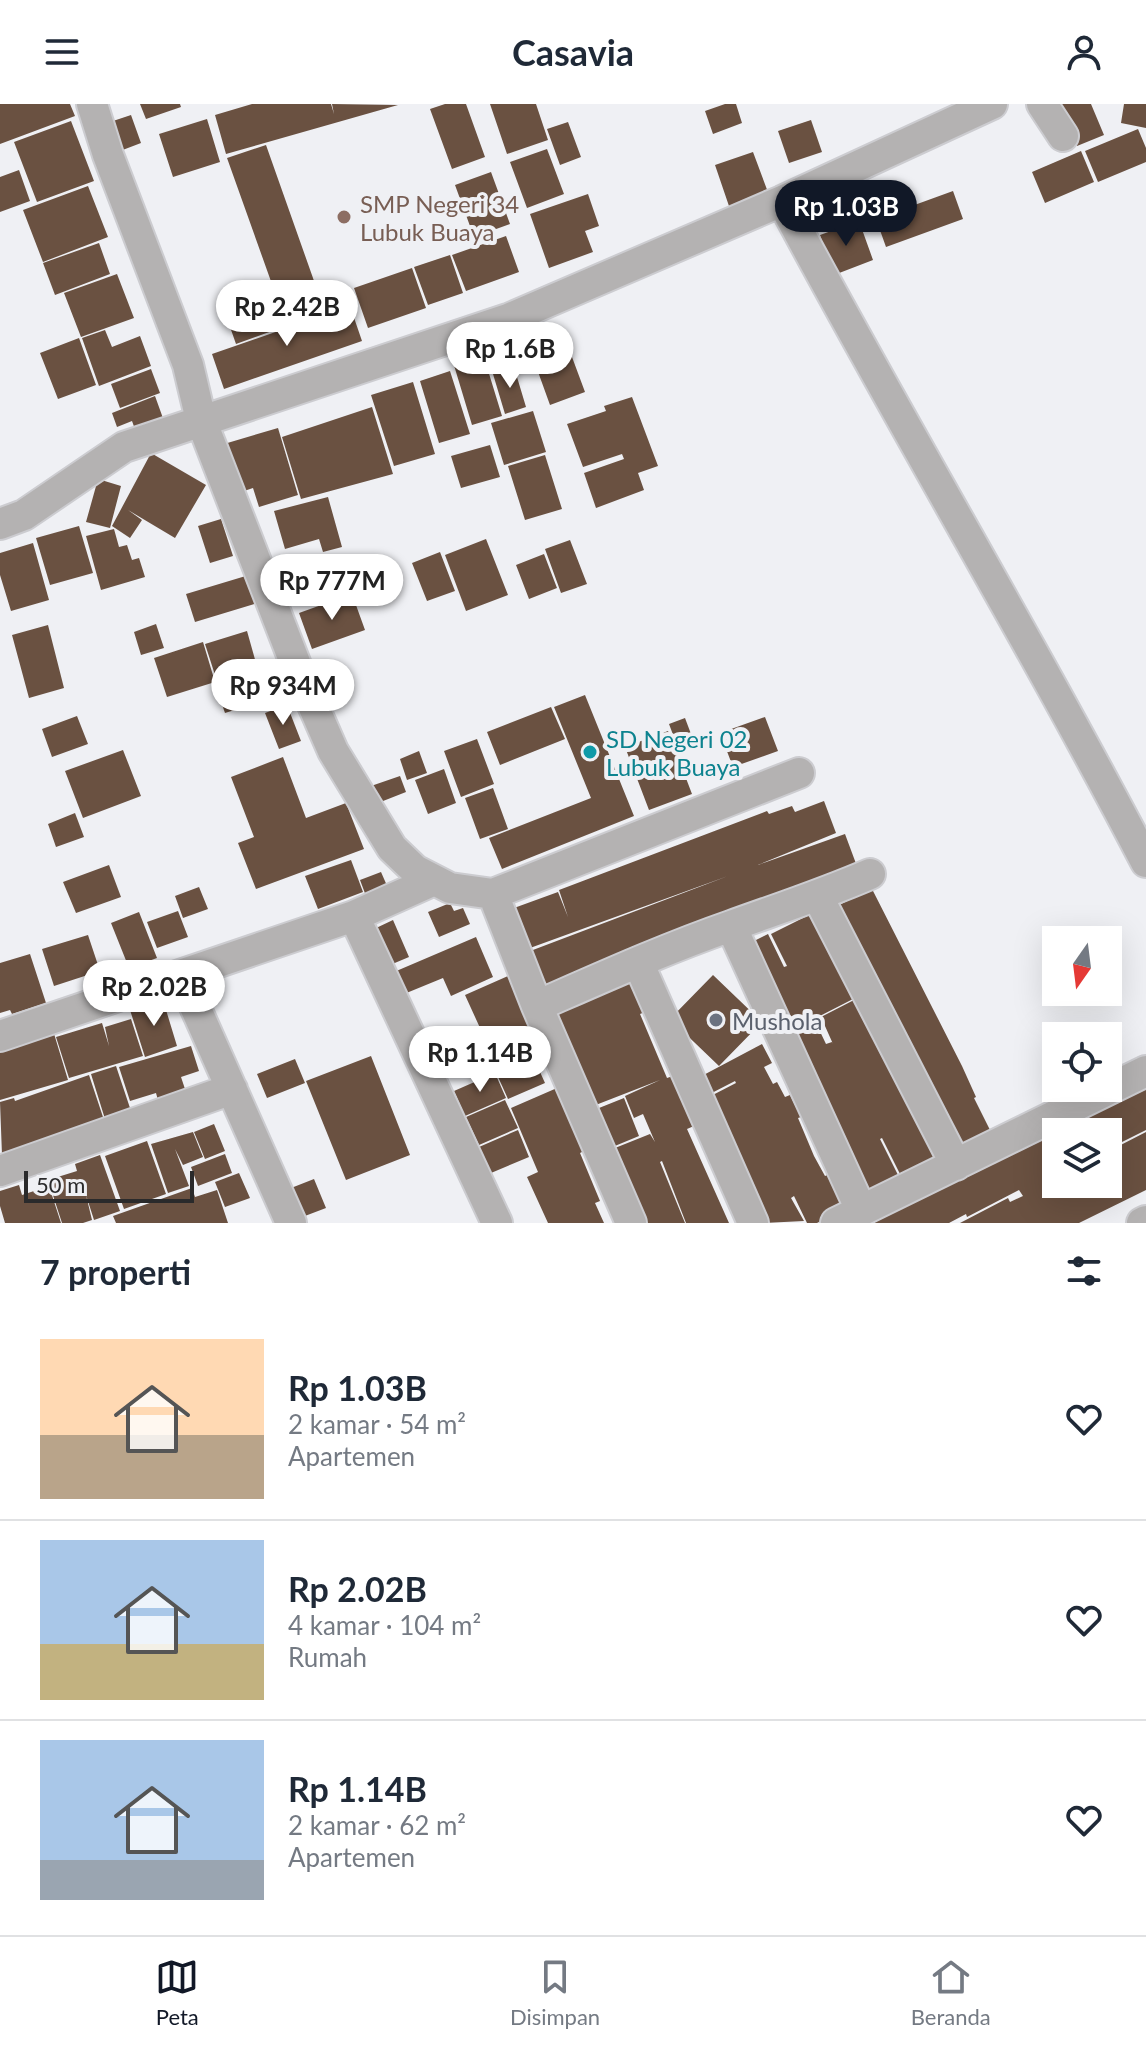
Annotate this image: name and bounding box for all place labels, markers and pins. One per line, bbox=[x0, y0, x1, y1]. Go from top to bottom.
pin: Rp 1.03B bbox=[763, 180, 929, 248]
place label: SMP Negeri 34 Lubuk Buaya bbox=[360, 189, 519, 246]
marker: SMP Negeri 34 Lubuk Buaya bbox=[335, 208, 353, 226]
pin: Rp 2.42B bbox=[204, 280, 370, 348]
pin: Rp 1.6B bbox=[436, 322, 584, 390]
pin: Rp 777M bbox=[258, 554, 406, 622]
pin: Rp 934M bbox=[209, 659, 357, 727]
place label: SD Negeri 02 Lubuk Buaya bbox=[606, 724, 747, 781]
marker: SD Negeri 02 Lubuk Buaya bbox=[581, 743, 599, 761]
pin: Rp 2.02B bbox=[71, 960, 237, 1028]
place label: Mushola bbox=[732, 1006, 822, 1035]
marker: Mushola bbox=[707, 1011, 725, 1029]
pin: Rp 1.14B bbox=[397, 1026, 563, 1094]

